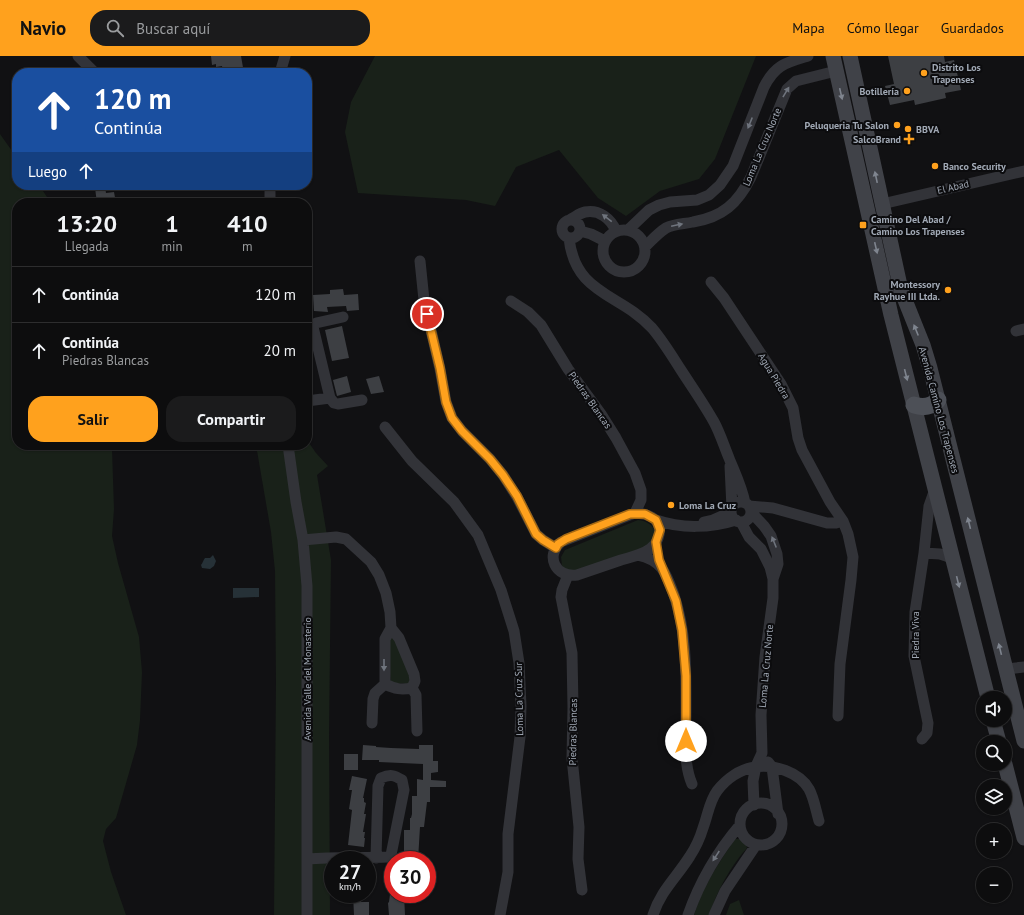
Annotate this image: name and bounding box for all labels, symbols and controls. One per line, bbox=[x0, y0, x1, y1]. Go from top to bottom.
search box bbox=[90, 10, 370, 46]
text: Navio bbox=[20, 16, 66, 40]
icon: search bbox=[104, 17, 126, 39]
text: Buscar aquí bbox=[136, 19, 210, 38]
text: Mapa bbox=[792, 19, 825, 37]
text: Cómo llegar bbox=[847, 19, 919, 37]
text: Guardados bbox=[941, 19, 1004, 37]
place label: Distrito Los Trapenses bbox=[932, 61, 981, 86]
marker: Distrito Los Trapenses bbox=[919, 68, 929, 78]
text: 120 m bbox=[94, 80, 171, 117]
icon: ahead bbox=[28, 84, 80, 136]
place label: Botillería bbox=[859, 85, 899, 98]
one-way arrow bbox=[783, 86, 790, 98]
marker: Botillería bbox=[902, 86, 912, 96]
one-way arrow bbox=[839, 88, 845, 100]
street label: Loma La Cruz Norte bbox=[740, 106, 784, 188]
text: Continúa bbox=[94, 116, 163, 139]
one-way arrow bbox=[746, 118, 752, 130]
place label: Peluqueria Tu Salon bbox=[805, 119, 889, 132]
marker: Peluqueria Tu Salon bbox=[892, 120, 902, 130]
place label: BBVA bbox=[916, 123, 940, 136]
marker: BBVA bbox=[903, 124, 913, 134]
place label: SalcoBrand bbox=[853, 133, 901, 146]
marker: SalcoBrand bbox=[904, 134, 914, 144]
icon: ahead bbox=[75, 160, 97, 182]
place label: Banco Security bbox=[943, 160, 1006, 173]
marker: Banco Security bbox=[930, 161, 940, 171]
text: Luego bbox=[28, 162, 67, 181]
one-way arrow bbox=[872, 171, 878, 183]
street label: El Abad bbox=[936, 177, 970, 197]
text: 13:20 bbox=[56, 208, 117, 239]
text: 1 bbox=[165, 208, 179, 239]
text: 410 bbox=[227, 208, 268, 239]
place label: Camino Del Abad / Camino Los Trapenses bbox=[871, 213, 965, 238]
one-way arrow bbox=[601, 214, 612, 222]
marker: Camino Del Abad / Camino Los Trapenses bbox=[858, 220, 868, 230]
one-way arrow bbox=[670, 222, 683, 228]
text: Llegada bbox=[65, 238, 109, 255]
text: min bbox=[161, 238, 183, 255]
text: m bbox=[242, 238, 253, 255]
one-way arrow bbox=[873, 242, 879, 254]
place label: Montessory Rayhue III Ltda. bbox=[874, 278, 941, 303]
icon: ahead bbox=[28, 284, 50, 306]
text: Continúa bbox=[62, 285, 119, 304]
text: 120 m bbox=[255, 285, 296, 304]
marker: Montessory Rayhue III Ltda. bbox=[943, 285, 953, 295]
pin bbox=[410, 297, 444, 331]
icon: arrive bbox=[416, 303, 438, 325]
one-way arrow bbox=[913, 323, 919, 335]
text: Continúa bbox=[62, 333, 119, 352]
icon: ahead bbox=[28, 340, 50, 362]
text: 20 m bbox=[263, 341, 296, 360]
street label: Avenida Camino Los Trapenses bbox=[916, 345, 962, 475]
street label: Agua Piedra bbox=[755, 351, 793, 401]
text: Piedras Blancas bbox=[62, 352, 149, 369]
one-way arrow bbox=[904, 368, 910, 381]
street label: Piedras Blancas bbox=[566, 369, 614, 431]
button: Salir bbox=[28, 396, 158, 442]
button: Compartir bbox=[166, 396, 296, 442]
place label: Loma La Cruz bbox=[679, 499, 737, 512]
marker: Loma La Cruz bbox=[666, 500, 676, 510]
one-way arrow bbox=[965, 516, 971, 529]
one-way arrow bbox=[770, 536, 776, 548]
one-way arrow bbox=[956, 576, 962, 588]
street label: Piedra Viva bbox=[909, 611, 922, 659]
street label: Avenida Valle del Monasterio bbox=[301, 617, 314, 741]
street label: Loma La Cruz Norte bbox=[756, 624, 776, 708]
one-way arrow bbox=[997, 642, 1003, 655]
one-way arrow bbox=[381, 659, 387, 672]
street label: Loma La Cruz Sur bbox=[512, 662, 526, 736]
map controls bbox=[976, 691, 1012, 903]
button: sound bbox=[976, 691, 1012, 727]
street label: Piedras Blancas bbox=[566, 698, 580, 766]
position arrow bbox=[665, 720, 707, 762]
button: search bbox=[976, 735, 1012, 771]
button: layers bbox=[976, 779, 1012, 815]
button: + bbox=[976, 823, 1012, 859]
speed limit sign: 30 bbox=[384, 851, 436, 903]
one-way arrow bbox=[712, 851, 720, 861]
text: 27 bbox=[339, 859, 361, 885]
button: − bbox=[976, 867, 1012, 903]
text: km/h bbox=[339, 880, 361, 893]

